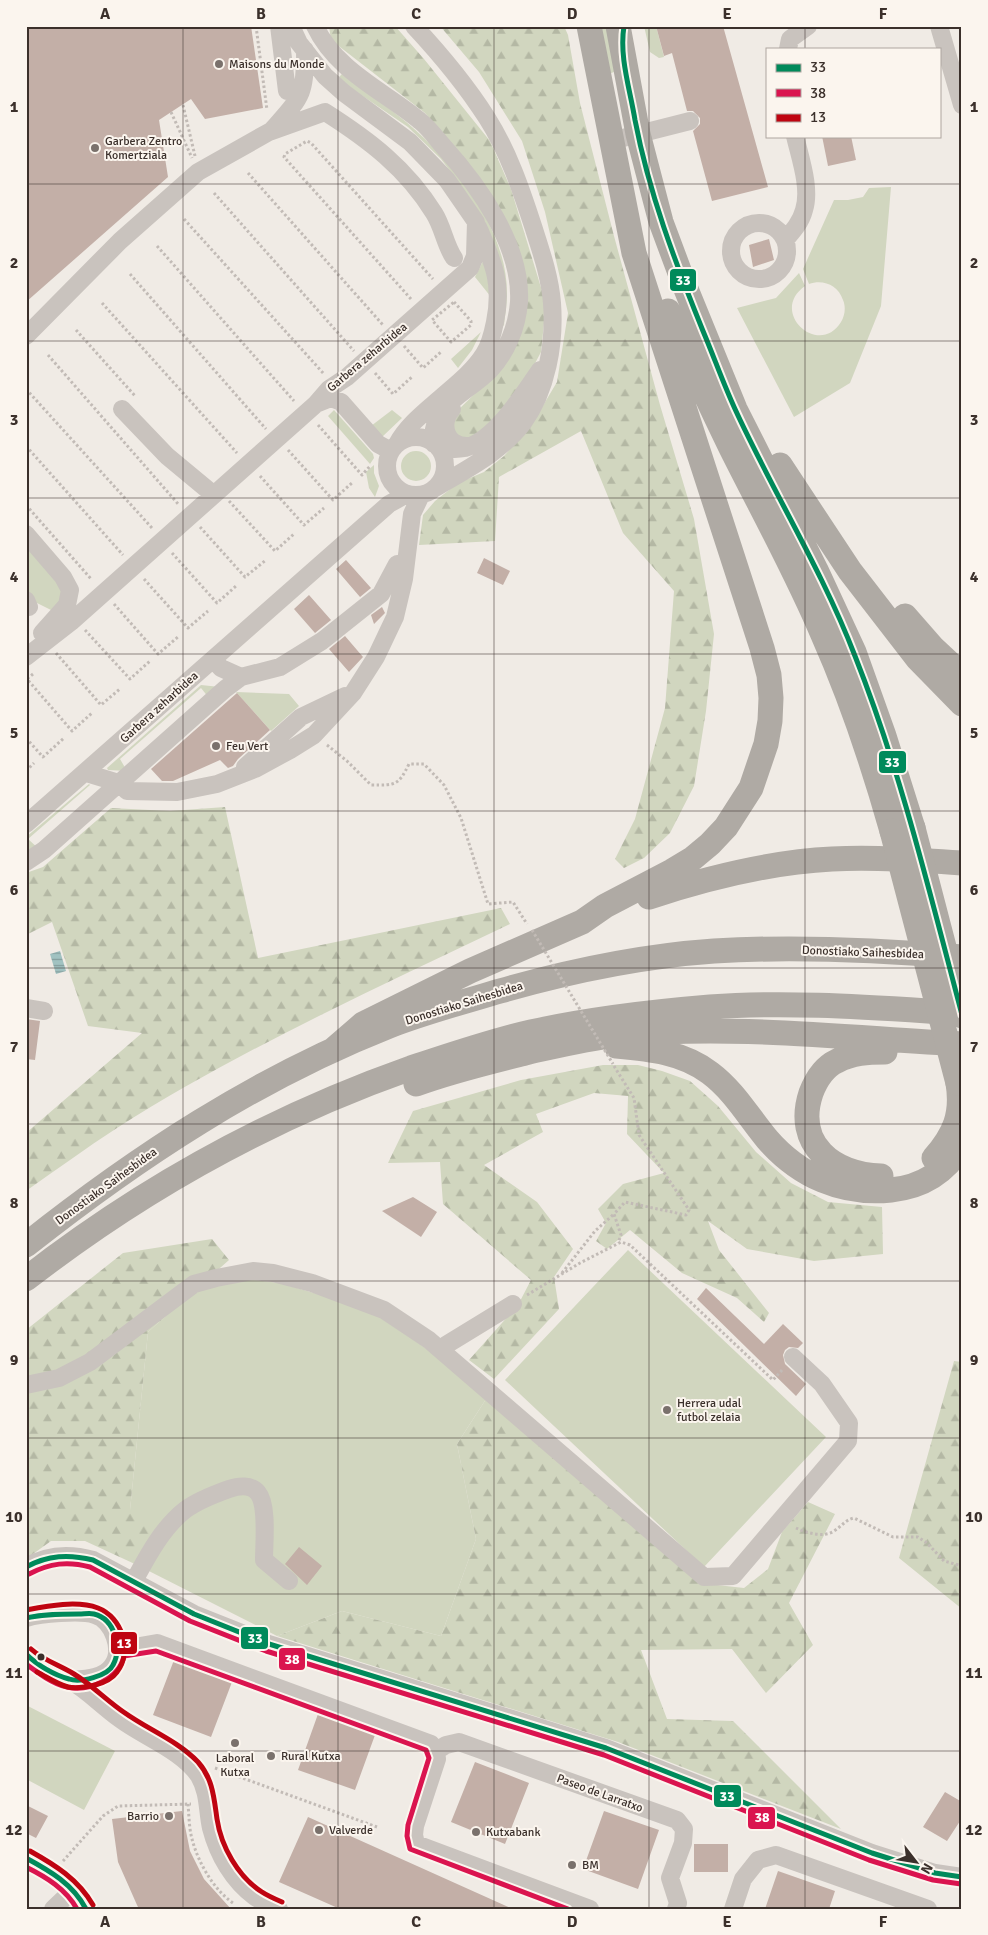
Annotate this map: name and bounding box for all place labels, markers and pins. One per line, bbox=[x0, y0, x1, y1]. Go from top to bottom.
place label: Maisons du Monde bbox=[229, 57, 324, 72]
marker: Maisons du Monde bbox=[213, 58, 225, 70]
place label: Garbera Zentro Komertziala bbox=[105, 134, 182, 163]
marker: Garbera Zentro Komertziala bbox=[89, 142, 101, 154]
place label: Feu Vert bbox=[226, 739, 268, 754]
marker: Feu Vert bbox=[210, 740, 222, 752]
place label: Herrera udal futbol zelaia bbox=[677, 1396, 742, 1425]
marker: Herrera udal futbol zelaia bbox=[661, 1404, 673, 1416]
unlabelled marker bbox=[36, 1652, 46, 1662]
marker: Laboral Kutxa bbox=[229, 1737, 241, 1749]
place label: Rural Kutxa bbox=[281, 1749, 341, 1764]
marker: Rural Kutxa bbox=[265, 1750, 277, 1762]
place label: Laboral Kutxa bbox=[216, 1751, 255, 1780]
place label: Barrio bbox=[127, 1809, 159, 1824]
marker: Barrio bbox=[163, 1810, 175, 1822]
place label: Valverde bbox=[329, 1823, 373, 1838]
marker: Valverde bbox=[313, 1824, 325, 1836]
place label: Kutxabank bbox=[486, 1825, 540, 1840]
marker: Kutxabank bbox=[470, 1826, 482, 1838]
place label: BM bbox=[582, 1858, 599, 1873]
marker: BM bbox=[566, 1859, 578, 1871]

